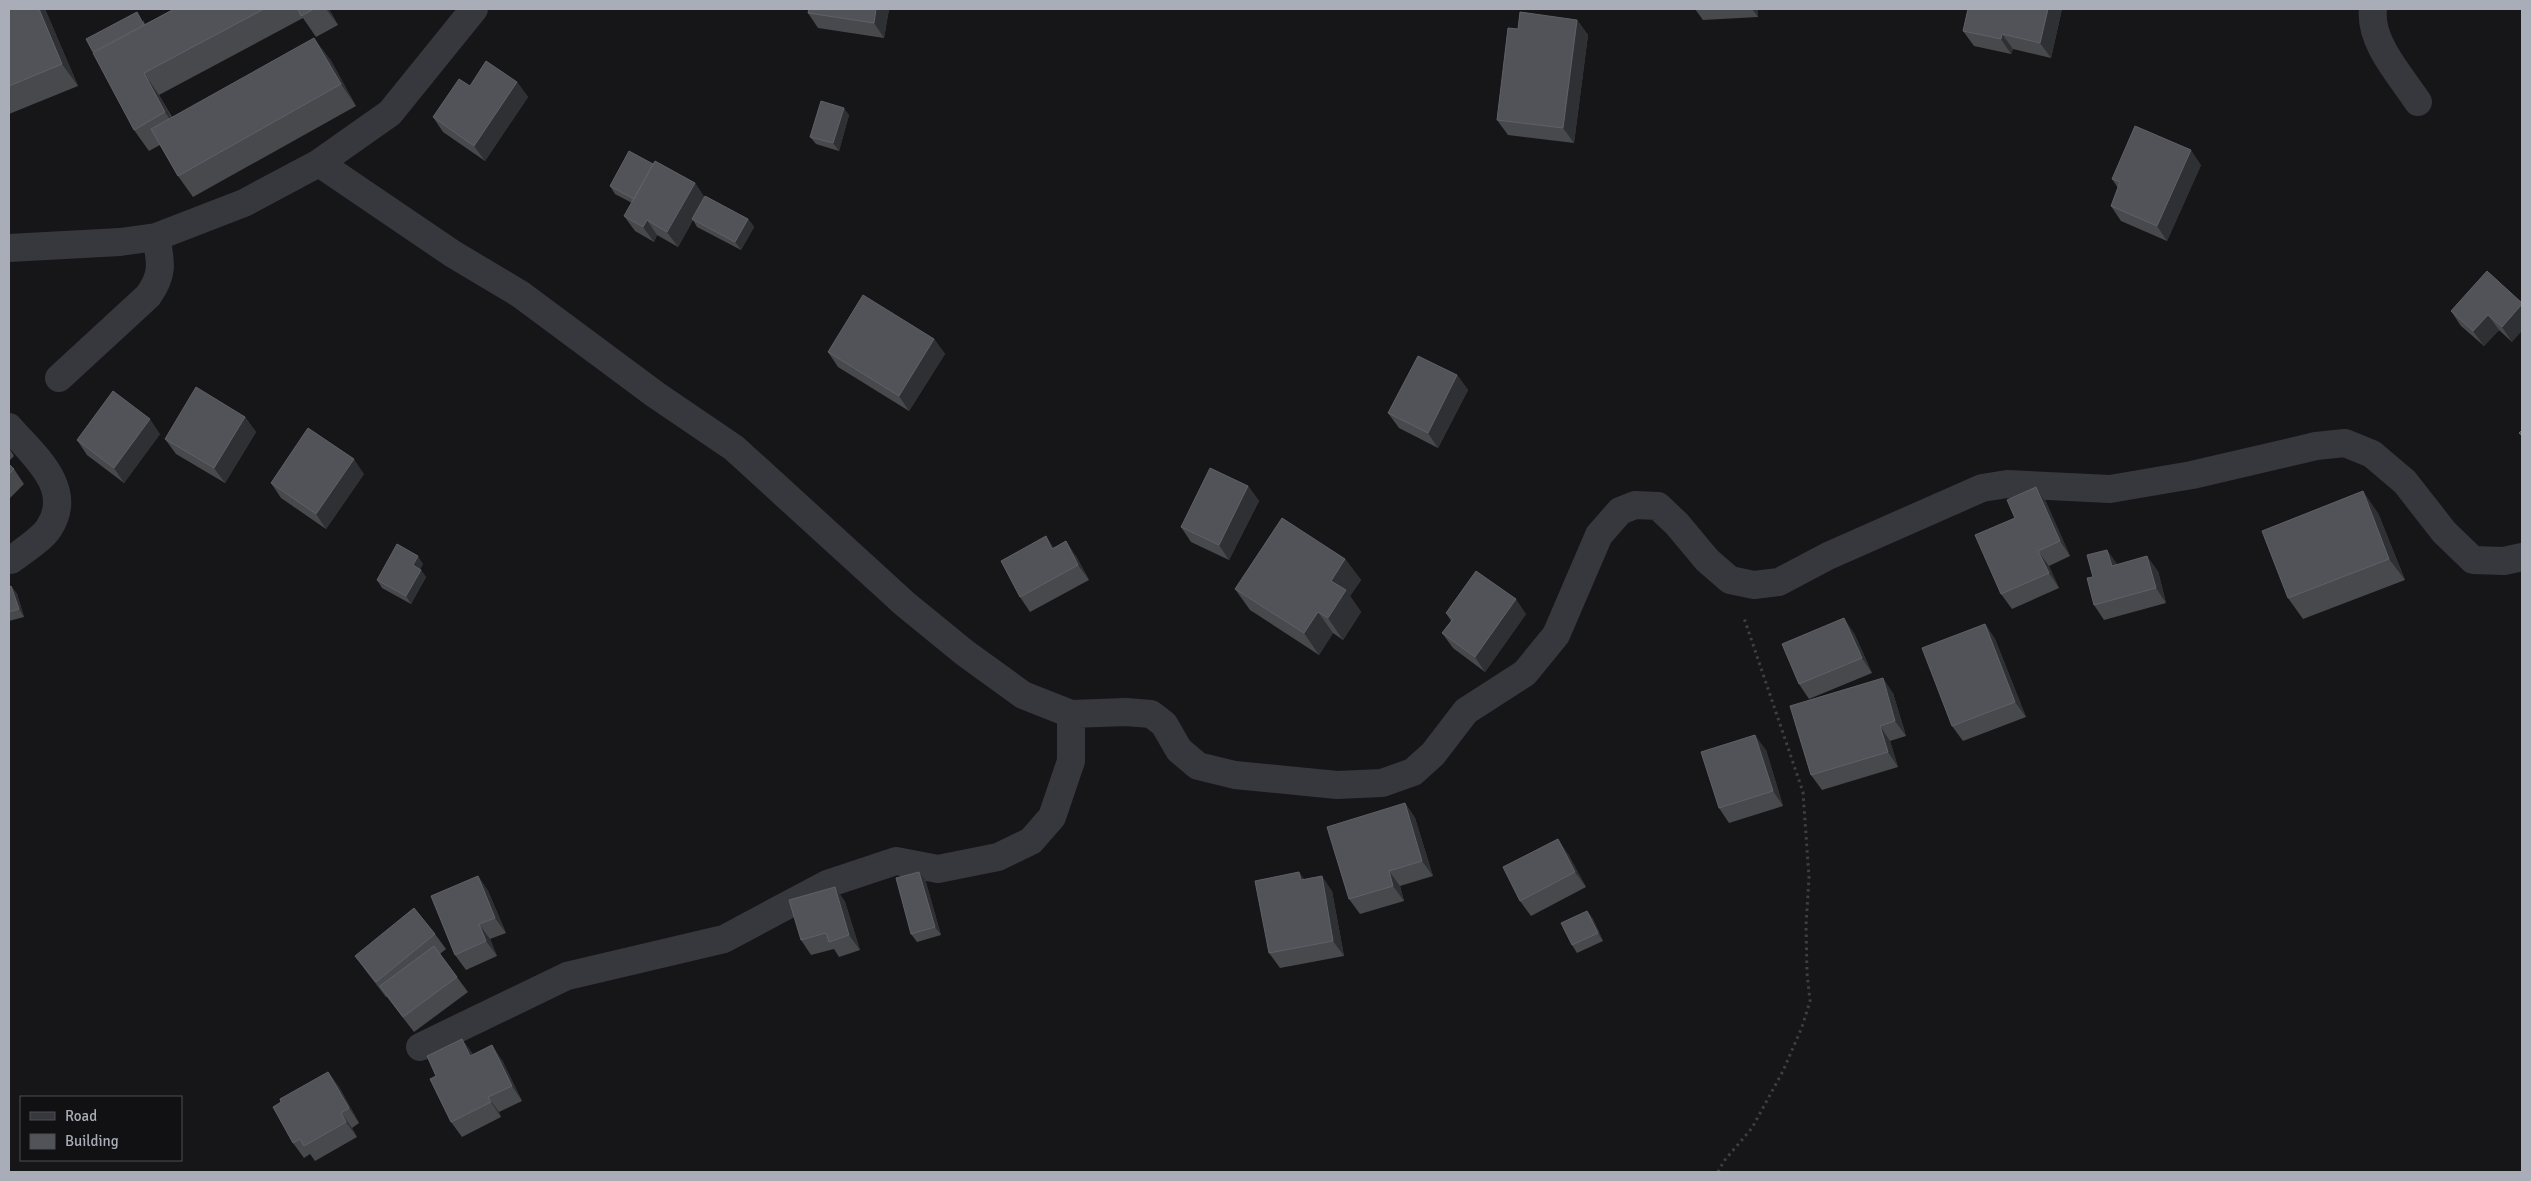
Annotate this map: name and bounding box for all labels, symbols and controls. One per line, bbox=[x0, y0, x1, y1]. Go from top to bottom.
legend bbox=[20, 1096, 182, 1161]
text: Road bbox=[65, 1107, 97, 1125]
text: Building bbox=[65, 1132, 119, 1150]

